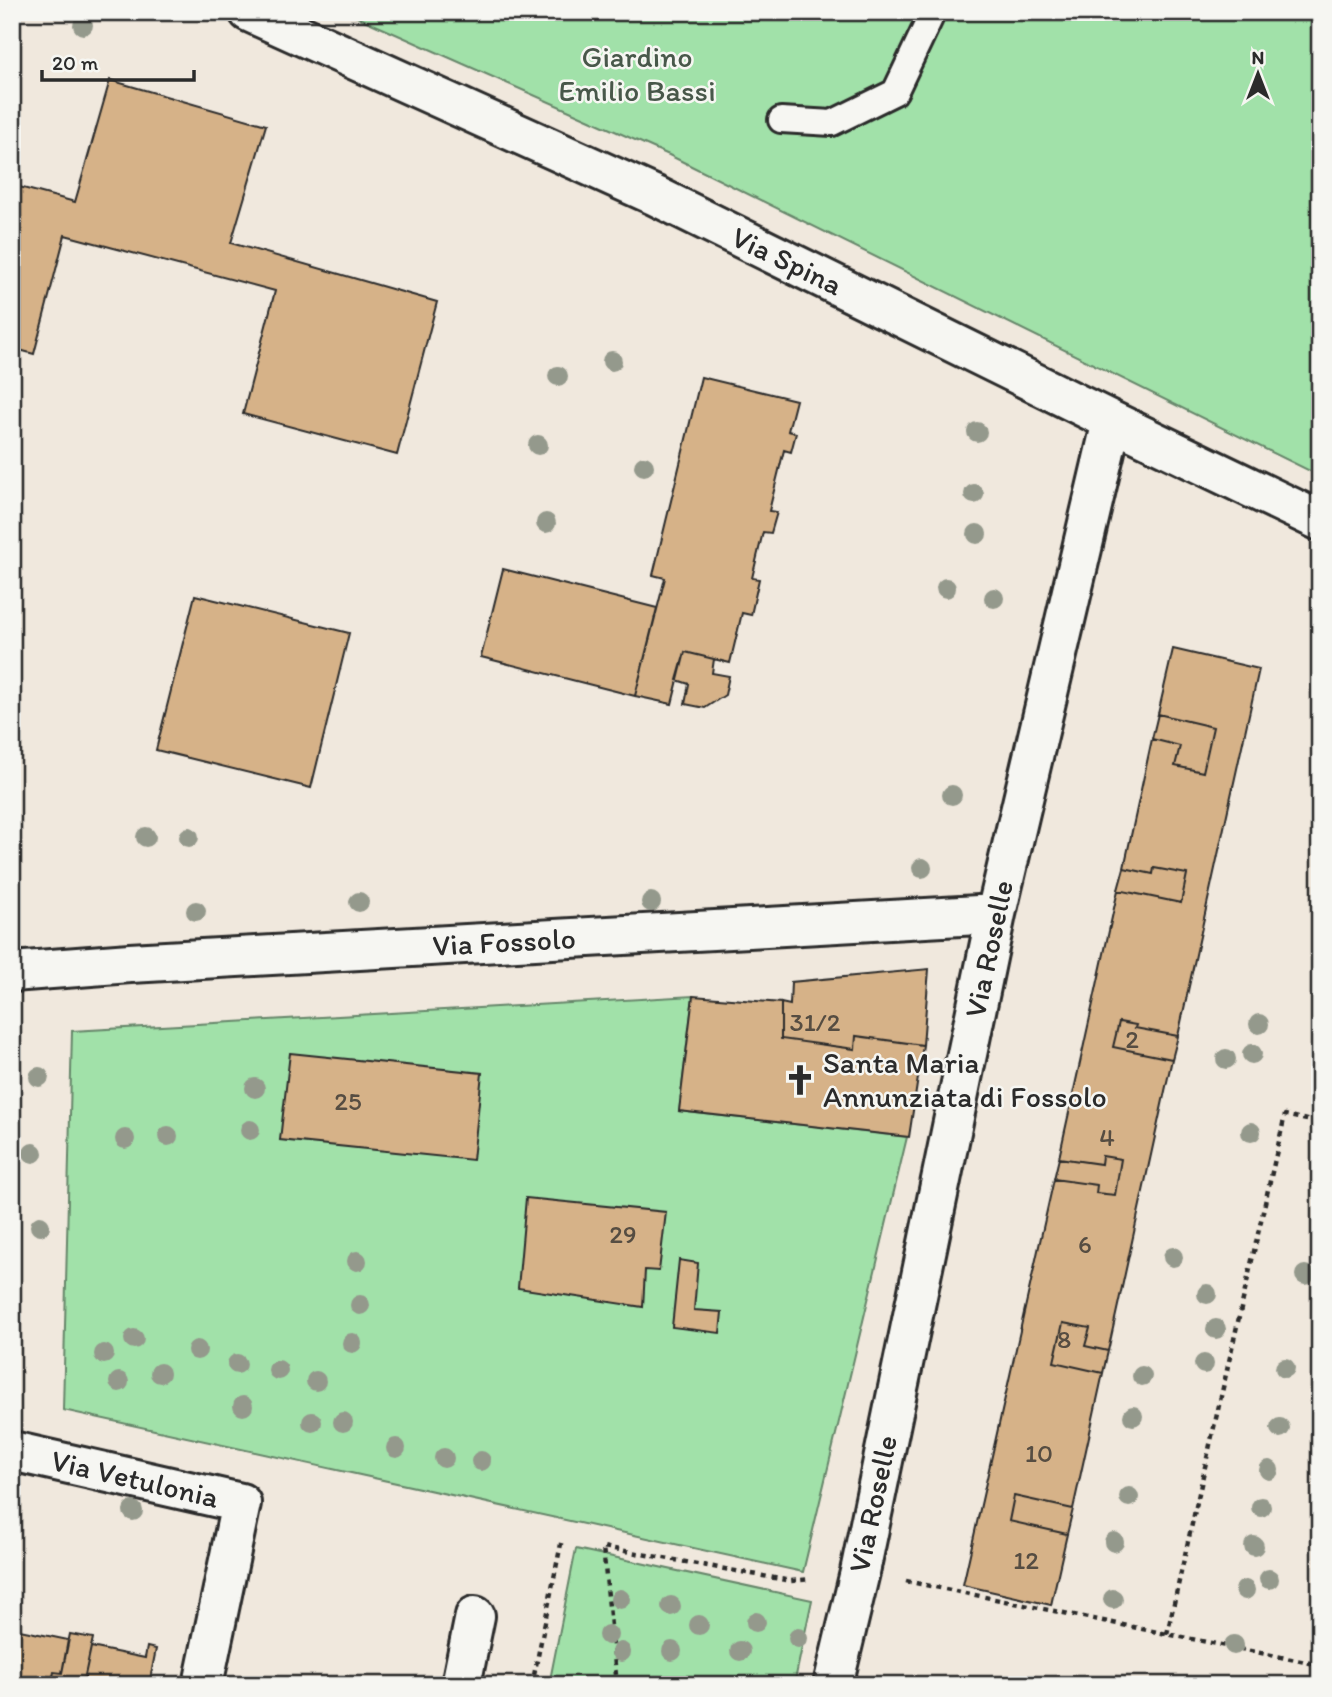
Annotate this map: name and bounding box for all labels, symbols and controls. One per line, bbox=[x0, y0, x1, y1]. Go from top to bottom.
scale bar bbox=[42, 38, 194, 82]
park label: Giardino Emilio Bassi bbox=[558, 38, 716, 109]
north arrow bbox=[1224, 38, 1294, 108]
text: N bbox=[1252, 46, 1264, 69]
text: 20 m bbox=[52, 50, 99, 75]
street label: Via Spina bbox=[726, 218, 849, 303]
street label: Via Roselle bbox=[956, 877, 1021, 1021]
street label: Via Fossolo bbox=[431, 919, 577, 964]
house number: 31/2 bbox=[790, 1006, 841, 1038]
house number: 2 bbox=[1125, 1023, 1139, 1055]
place label: Santa Maria Annunziata di Fossolo bbox=[823, 1044, 1107, 1115]
church icon: Santa Maria Annunziata di Fossolo bbox=[783, 1063, 817, 1097]
house number: 25 bbox=[334, 1085, 362, 1117]
house number: 4 bbox=[1099, 1121, 1115, 1153]
house number: 29 bbox=[609, 1218, 637, 1250]
house number: 6 bbox=[1078, 1228, 1092, 1260]
house number: 8 bbox=[1057, 1323, 1071, 1355]
street label: Via Roselle bbox=[840, 1432, 905, 1576]
house number: 10 bbox=[1025, 1437, 1053, 1469]
street label: Via Vetulonia bbox=[48, 1441, 223, 1516]
house number: 12 bbox=[1013, 1544, 1039, 1576]

